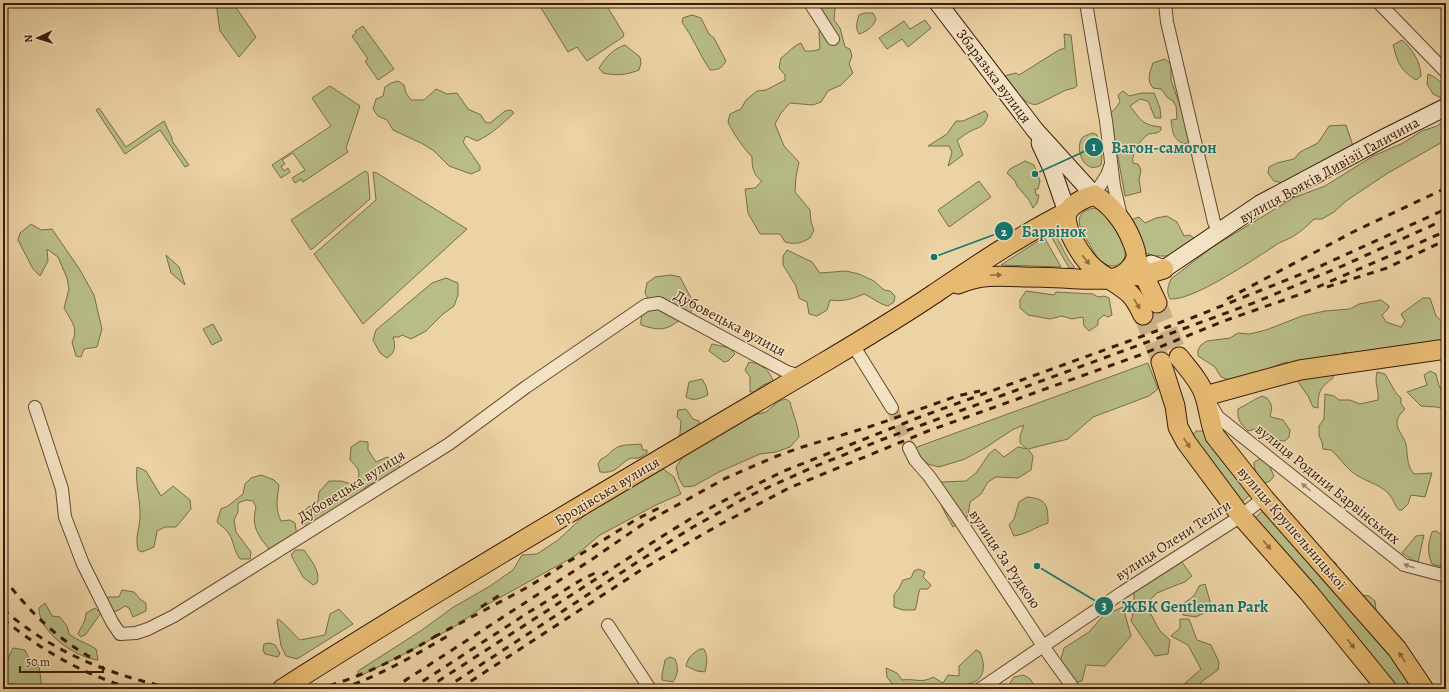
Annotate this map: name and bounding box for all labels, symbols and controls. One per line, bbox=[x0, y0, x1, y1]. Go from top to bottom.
north arrow bbox=[18, 18, 58, 58]
street label: Збаразька вулиця bbox=[952, 25, 1036, 127]
text: N bbox=[21, 34, 36, 43]
street label: вулиця Вояків Дивізії Галичина bbox=[1235, 112, 1423, 228]
callout: Вагон-самогон bbox=[1084, 133, 1225, 161]
text: Вагон-самогон bbox=[1111, 137, 1217, 159]
text: 1 bbox=[1092, 139, 1097, 155]
callout: Барвінок bbox=[994, 217, 1095, 245]
text: Барвінок bbox=[1022, 221, 1087, 243]
text: 2 bbox=[1001, 224, 1007, 240]
one-way arrow bbox=[1082, 255, 1091, 265]
one-way arrow bbox=[990, 272, 1002, 279]
street label: Дубовецька вулиця bbox=[671, 285, 789, 361]
one-way arrow bbox=[1134, 298, 1141, 310]
street label: вулиця Родини Барвінських bbox=[1251, 419, 1405, 549]
one-way arrow bbox=[1183, 438, 1191, 448]
street label: Дубовецька вулиця bbox=[293, 445, 409, 527]
street label: Бродівська вулиця bbox=[551, 452, 663, 530]
street label: вулиця Крушельницької bbox=[1233, 462, 1351, 594]
one-way arrow bbox=[1300, 482, 1311, 491]
street label: вулиця Олени Теліги bbox=[1111, 495, 1235, 585]
street label: вулиця За Рудкою bbox=[965, 506, 1045, 612]
one-way arrow bbox=[1262, 540, 1272, 550]
one-way arrow bbox=[1402, 562, 1414, 568]
callout: ЖБК Gentleman Park bbox=[1094, 592, 1276, 620]
text: ЖБК Gentleman Park bbox=[1122, 596, 1269, 618]
text: 3 bbox=[1101, 598, 1107, 614]
one-way arrow bbox=[1347, 639, 1355, 650]
scale bar bbox=[20, 648, 103, 674]
one-way arrow bbox=[1398, 652, 1406, 662]
text: 50 m bbox=[26, 654, 50, 670]

